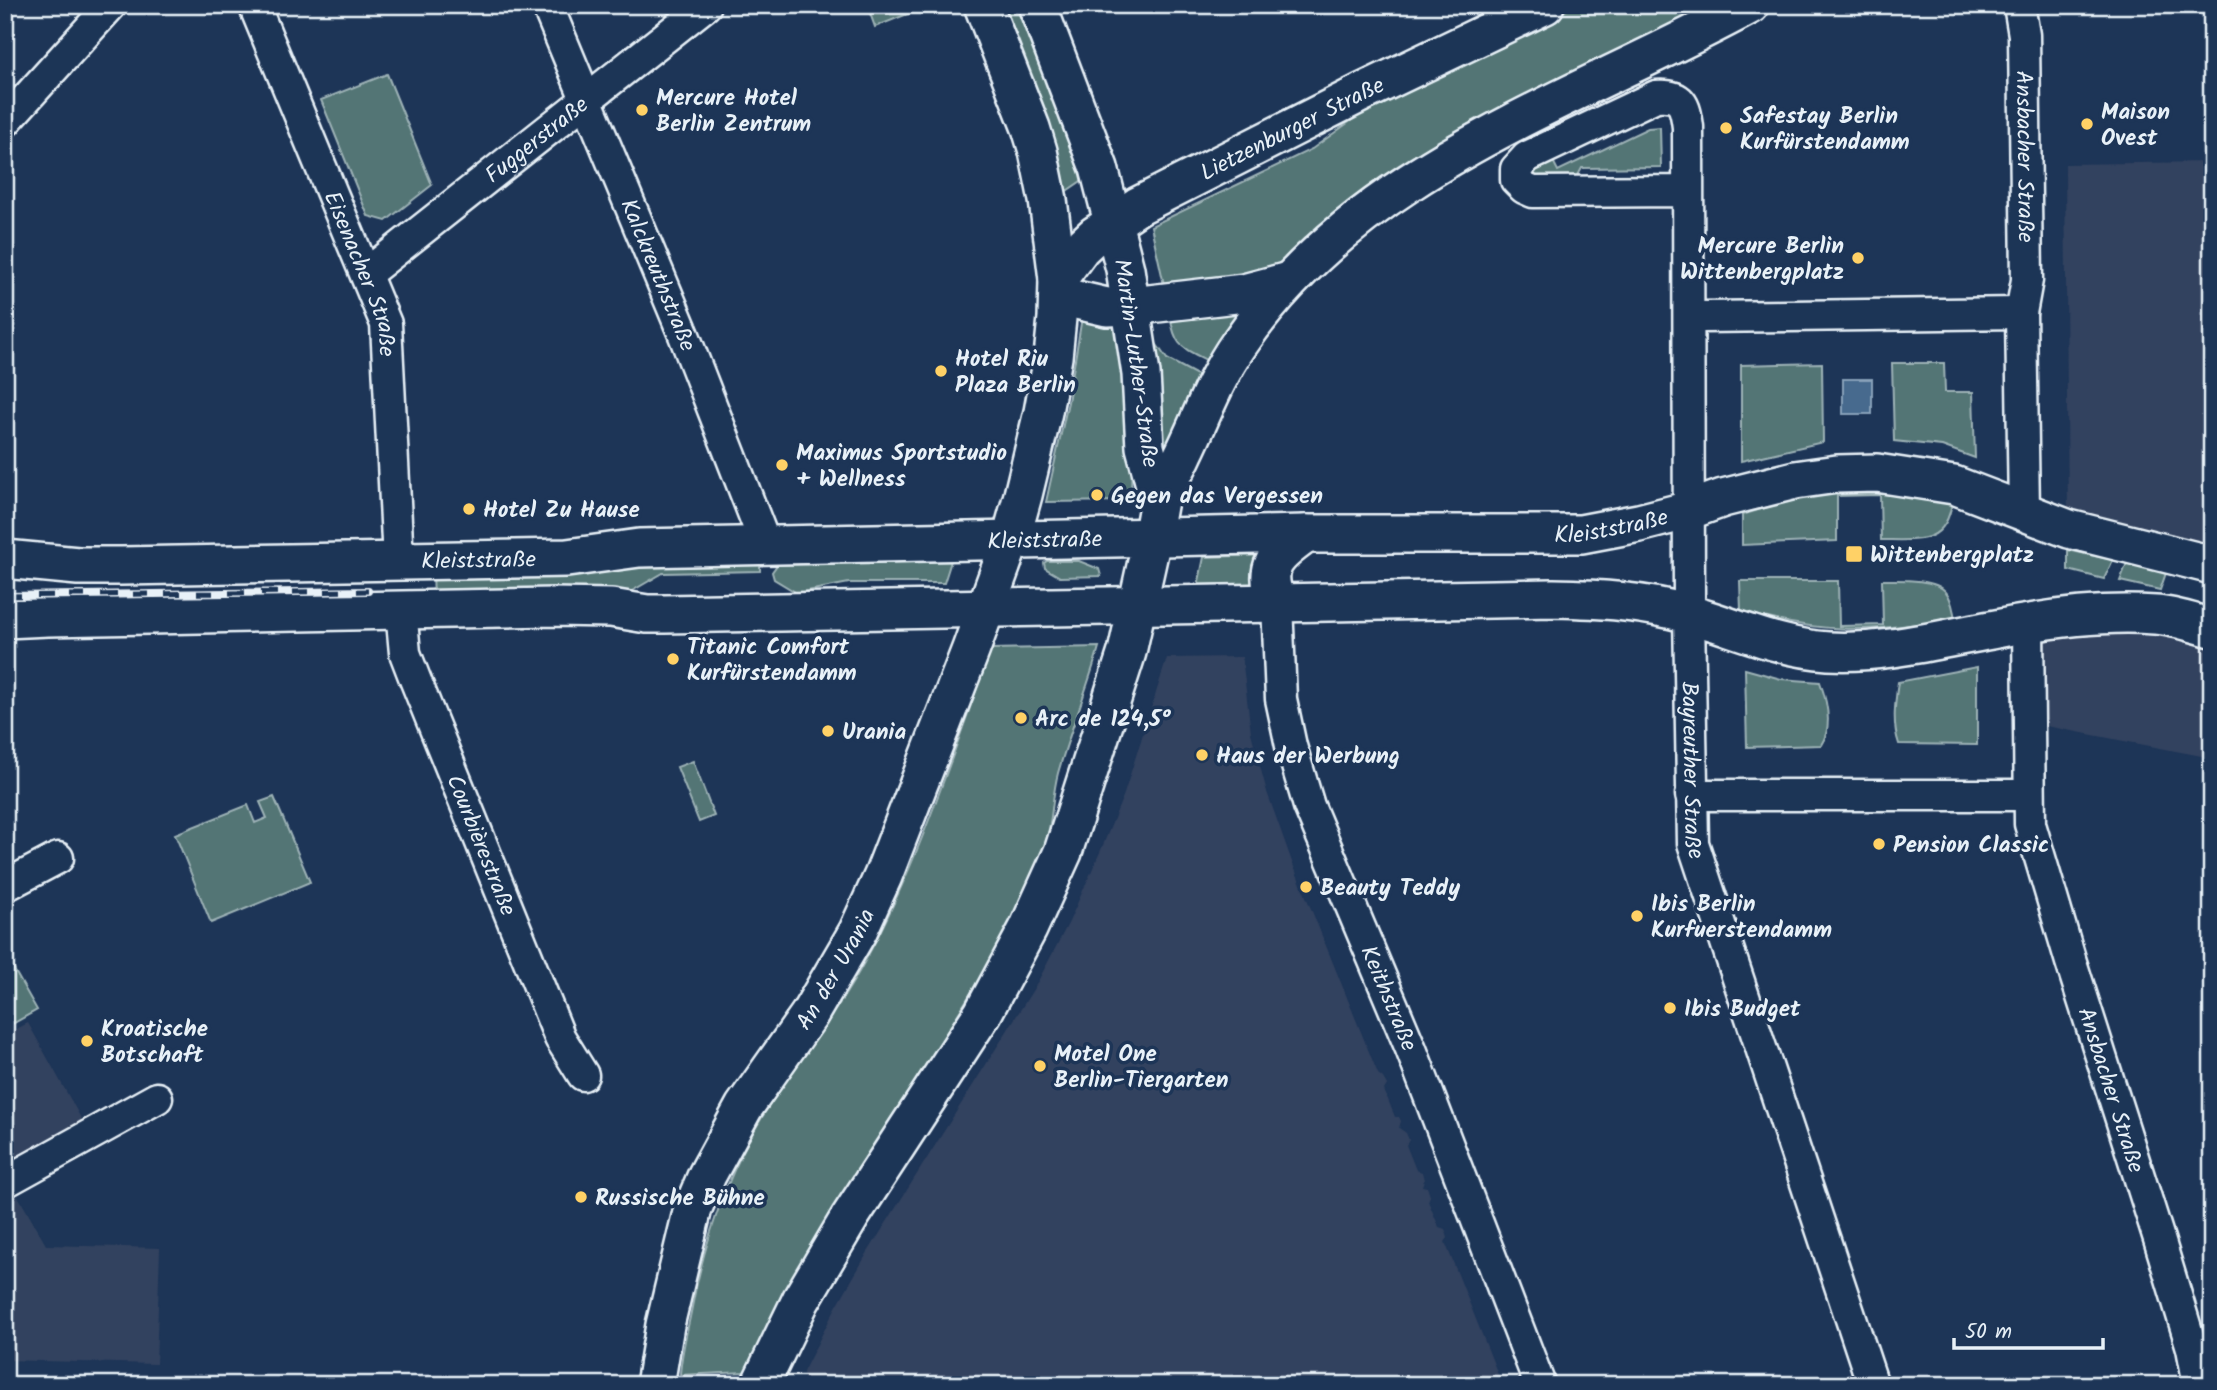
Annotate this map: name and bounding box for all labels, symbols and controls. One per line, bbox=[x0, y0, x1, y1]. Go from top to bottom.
street label: Lietzenburger Straße bbox=[1194, 68, 1391, 192]
street label: Ansbacher Straße bbox=[2004, 70, 2043, 243]
place label: Mercure Hotel Berlin Zentrum bbox=[656, 81, 811, 143]
street label: Fuggerstraße bbox=[478, 88, 597, 193]
place label: Maison Ovest bbox=[2101, 95, 2170, 157]
place label: Safestay Berlin Kurfürstendamm bbox=[1740, 99, 1910, 161]
marker: Mercure Hotel Berlin Zentrum bbox=[634, 102, 650, 118]
marker: Maison Ovest bbox=[2079, 116, 2095, 132]
marker: Safestay Berlin Kurfürstendamm bbox=[1718, 120, 1734, 136]
street label: Eisenacher Straße bbox=[313, 186, 404, 357]
street label: Kalckreuthstraße bbox=[609, 194, 705, 357]
place label: Mercure Berlin Wittenbergplatz bbox=[1680, 229, 1844, 291]
marker: Mercure Berlin Wittenbergplatz bbox=[1850, 250, 1866, 266]
street label: Martin-Luther-Straße bbox=[1103, 257, 1167, 470]
place label: Hotel Riu Plaza Berlin bbox=[955, 342, 1076, 404]
marker: Hotel Riu Plaza Berlin bbox=[933, 363, 949, 379]
place label: Maximus Sportstudio + Wellness bbox=[796, 436, 1007, 498]
marker: Maximus Sportstudio + Wellness bbox=[774, 457, 790, 473]
place label: Gegen das Vergessen bbox=[1111, 479, 1323, 515]
marker: Gegen das Vergessen bbox=[1089, 487, 1105, 503]
place label: Hotel Zu Hause bbox=[483, 493, 640, 529]
street label: Kleiststraße bbox=[1554, 500, 1672, 554]
marker: Hotel Zu Hause bbox=[461, 501, 477, 517]
street label: Kleiststraße bbox=[987, 522, 1103, 561]
place label: Wittenbergplatz bbox=[1870, 538, 2034, 574]
street label: Kleiststraße bbox=[421, 543, 536, 581]
marker: Wittenbergplatz bbox=[1844, 544, 1864, 564]
place label: Titanic Comfort Kurfürstendamm bbox=[687, 630, 857, 692]
marker: Titanic Comfort Kurfürstendamm bbox=[665, 651, 681, 667]
street label: Bayreuther Straße bbox=[1670, 681, 1713, 864]
place label: Arc de 124,5° bbox=[1035, 702, 1171, 738]
marker: Arc de 124,5° bbox=[1013, 710, 1029, 726]
place label: Urania bbox=[842, 715, 906, 751]
marker: Urania bbox=[820, 723, 836, 739]
place label: Haus der Werbung bbox=[1216, 739, 1400, 775]
marker: Haus der Werbung bbox=[1194, 747, 1210, 763]
street label: Courbièrestraße bbox=[435, 770, 525, 922]
place label: Pension Classic bbox=[1893, 828, 2049, 864]
marker: Pension Classic bbox=[1871, 836, 1887, 852]
place label: Beauty Teddy bbox=[1320, 871, 1460, 907]
marker: Beauty Teddy bbox=[1298, 879, 1314, 895]
place label: Ibis Berlin Kurfuerstendamm bbox=[1651, 887, 1832, 949]
street label: An der Urania bbox=[788, 903, 886, 1038]
marker: Ibis Berlin Kurfuerstendamm bbox=[1629, 908, 1645, 924]
street label: Keithstraße bbox=[1350, 940, 1426, 1057]
place label: Ibis Budget bbox=[1684, 992, 1801, 1028]
marker: Ibis Budget bbox=[1662, 1000, 1678, 1016]
street label: Ansbacher Straße bbox=[2066, 1003, 2153, 1178]
place label: Kroatische Botschaft bbox=[101, 1012, 208, 1074]
marker: Kroatische Botschaft bbox=[79, 1033, 95, 1049]
place label: Motel One Berlin-Tiergarten bbox=[1054, 1037, 1229, 1099]
marker: Motel One Berlin-Tiergarten bbox=[1032, 1058, 1048, 1074]
place label: Russische Bühne bbox=[595, 1181, 765, 1217]
marker: Russische Bühne bbox=[573, 1189, 589, 1205]
scale bar bbox=[1954, 1306, 2103, 1350]
text: 50 m bbox=[1965, 1316, 2012, 1349]

